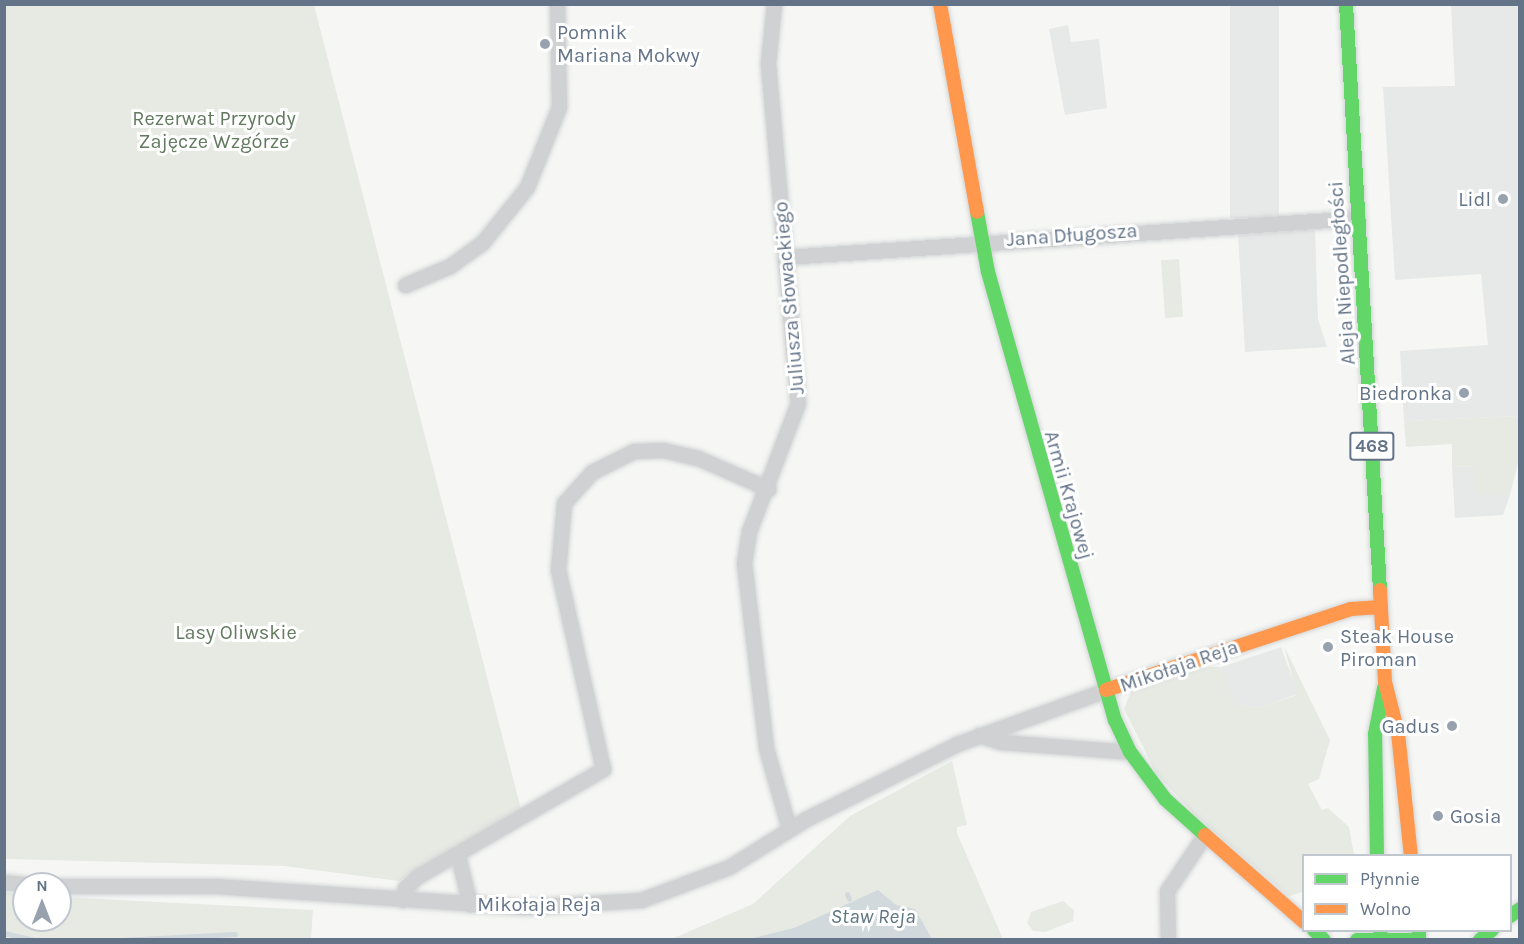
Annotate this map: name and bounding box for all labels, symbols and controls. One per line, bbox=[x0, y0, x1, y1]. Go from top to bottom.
place label: Pomnik Mariana Mokwy bbox=[557, 20, 700, 67]
marker: Pomnik Mariana Mokwy bbox=[538, 37, 552, 51]
park label: Rezerwat Przyrody Zajęcze Wzgórze bbox=[132, 106, 296, 153]
street label: Aleja Niepodległości bbox=[1324, 180, 1360, 366]
place label: Lidl bbox=[1458, 187, 1491, 211]
marker: Lidl bbox=[1496, 192, 1510, 206]
street label: Juliusza Słowackiego bbox=[769, 200, 809, 396]
street label: Jana Długosza bbox=[1006, 218, 1138, 252]
place label: Biedronka bbox=[1359, 381, 1452, 405]
marker: Biedronka bbox=[1457, 386, 1471, 400]
street label: Armii Krajowej bbox=[1039, 428, 1099, 562]
road number: 468 bbox=[1348, 431, 1396, 461]
park label: Lasy Oliwskie bbox=[175, 620, 297, 644]
place label: Steak House Piroman bbox=[1340, 624, 1454, 671]
street label: Mikołaja Reja bbox=[1117, 635, 1241, 697]
marker: Steak House Piroman bbox=[1321, 640, 1335, 654]
place label: Gadus bbox=[1382, 714, 1440, 738]
marker: Gadus bbox=[1445, 719, 1459, 733]
place label: Gosia bbox=[1450, 804, 1501, 828]
marker: Gosia bbox=[1431, 809, 1445, 823]
legend bbox=[1302, 854, 1512, 932]
text: Płynnie bbox=[1360, 868, 1420, 890]
north arrow bbox=[12, 872, 72, 932]
text: N bbox=[36, 876, 48, 895]
street label: Mikołaja Reja bbox=[477, 892, 601, 916]
text: Wolno bbox=[1360, 898, 1411, 920]
water label: Staw Reja bbox=[830, 903, 916, 929]

